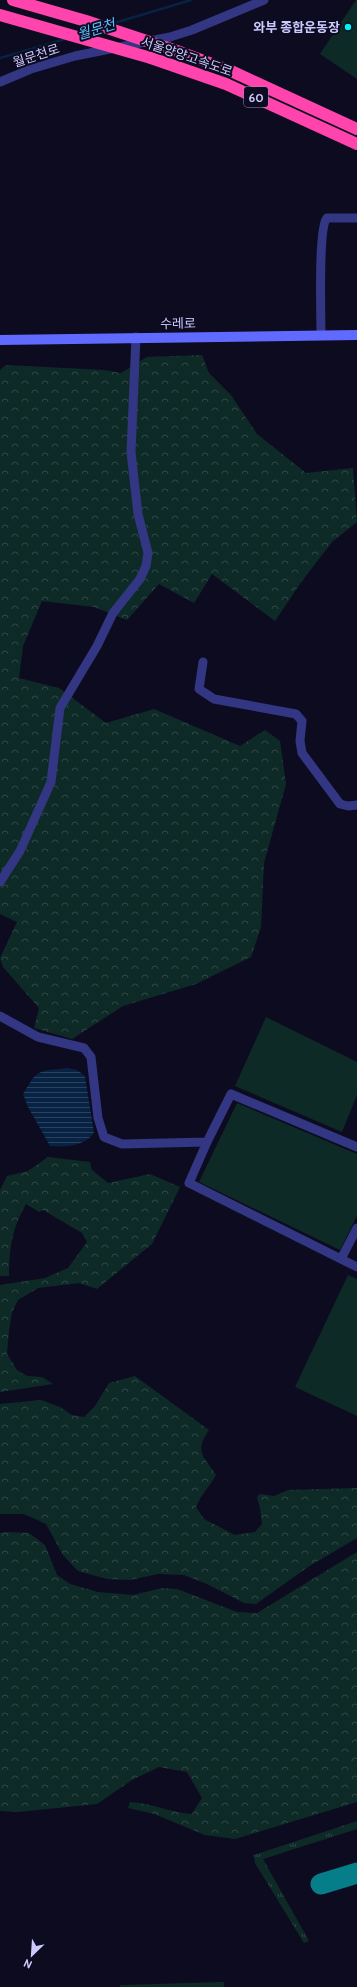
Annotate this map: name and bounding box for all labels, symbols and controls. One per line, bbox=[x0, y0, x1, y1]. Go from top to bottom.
water label: 월문천 bbox=[75, 14, 118, 43]
place label: 와부 종합운동장 bbox=[253, 19, 340, 35]
marker: 와부 종합운동장 bbox=[343, 22, 353, 32]
street label: 서울양양고속도로 bbox=[139, 33, 235, 79]
street label: 월문천로 bbox=[11, 40, 61, 70]
road number: 60 bbox=[244, 87, 268, 107]
street label: 수레로 bbox=[160, 315, 196, 331]
north arrow bbox=[12, 1935, 52, 1975]
text: N bbox=[21, 1956, 34, 1972]

